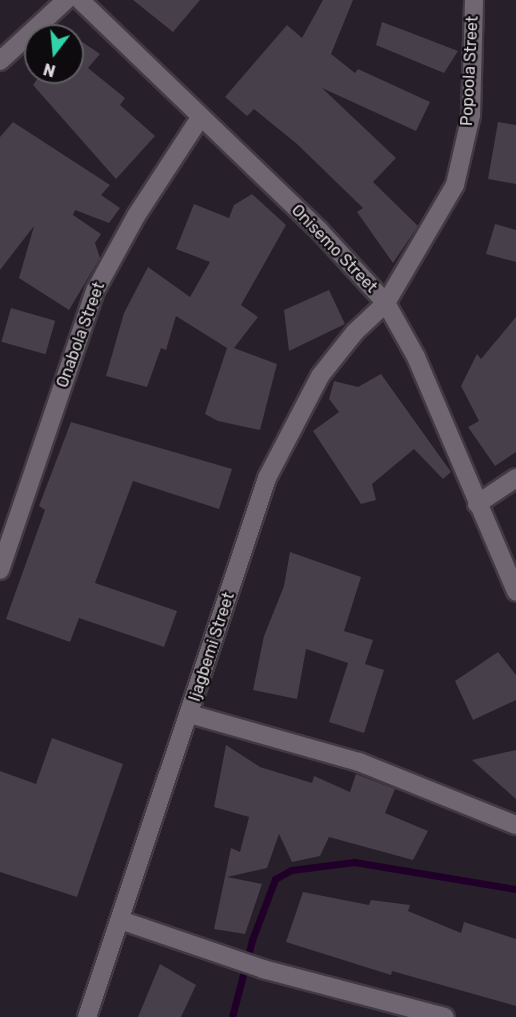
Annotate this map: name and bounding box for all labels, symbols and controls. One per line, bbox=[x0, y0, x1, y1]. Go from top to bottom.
street label: Popoola Street bbox=[458, 15, 482, 127]
north arrow bbox=[24, 24, 84, 84]
text: N bbox=[41, 59, 58, 81]
street label: Onisemo Street bbox=[287, 201, 381, 297]
street label: Onabola Street bbox=[53, 280, 109, 390]
street label: Ijagbemi Street bbox=[185, 590, 239, 704]

